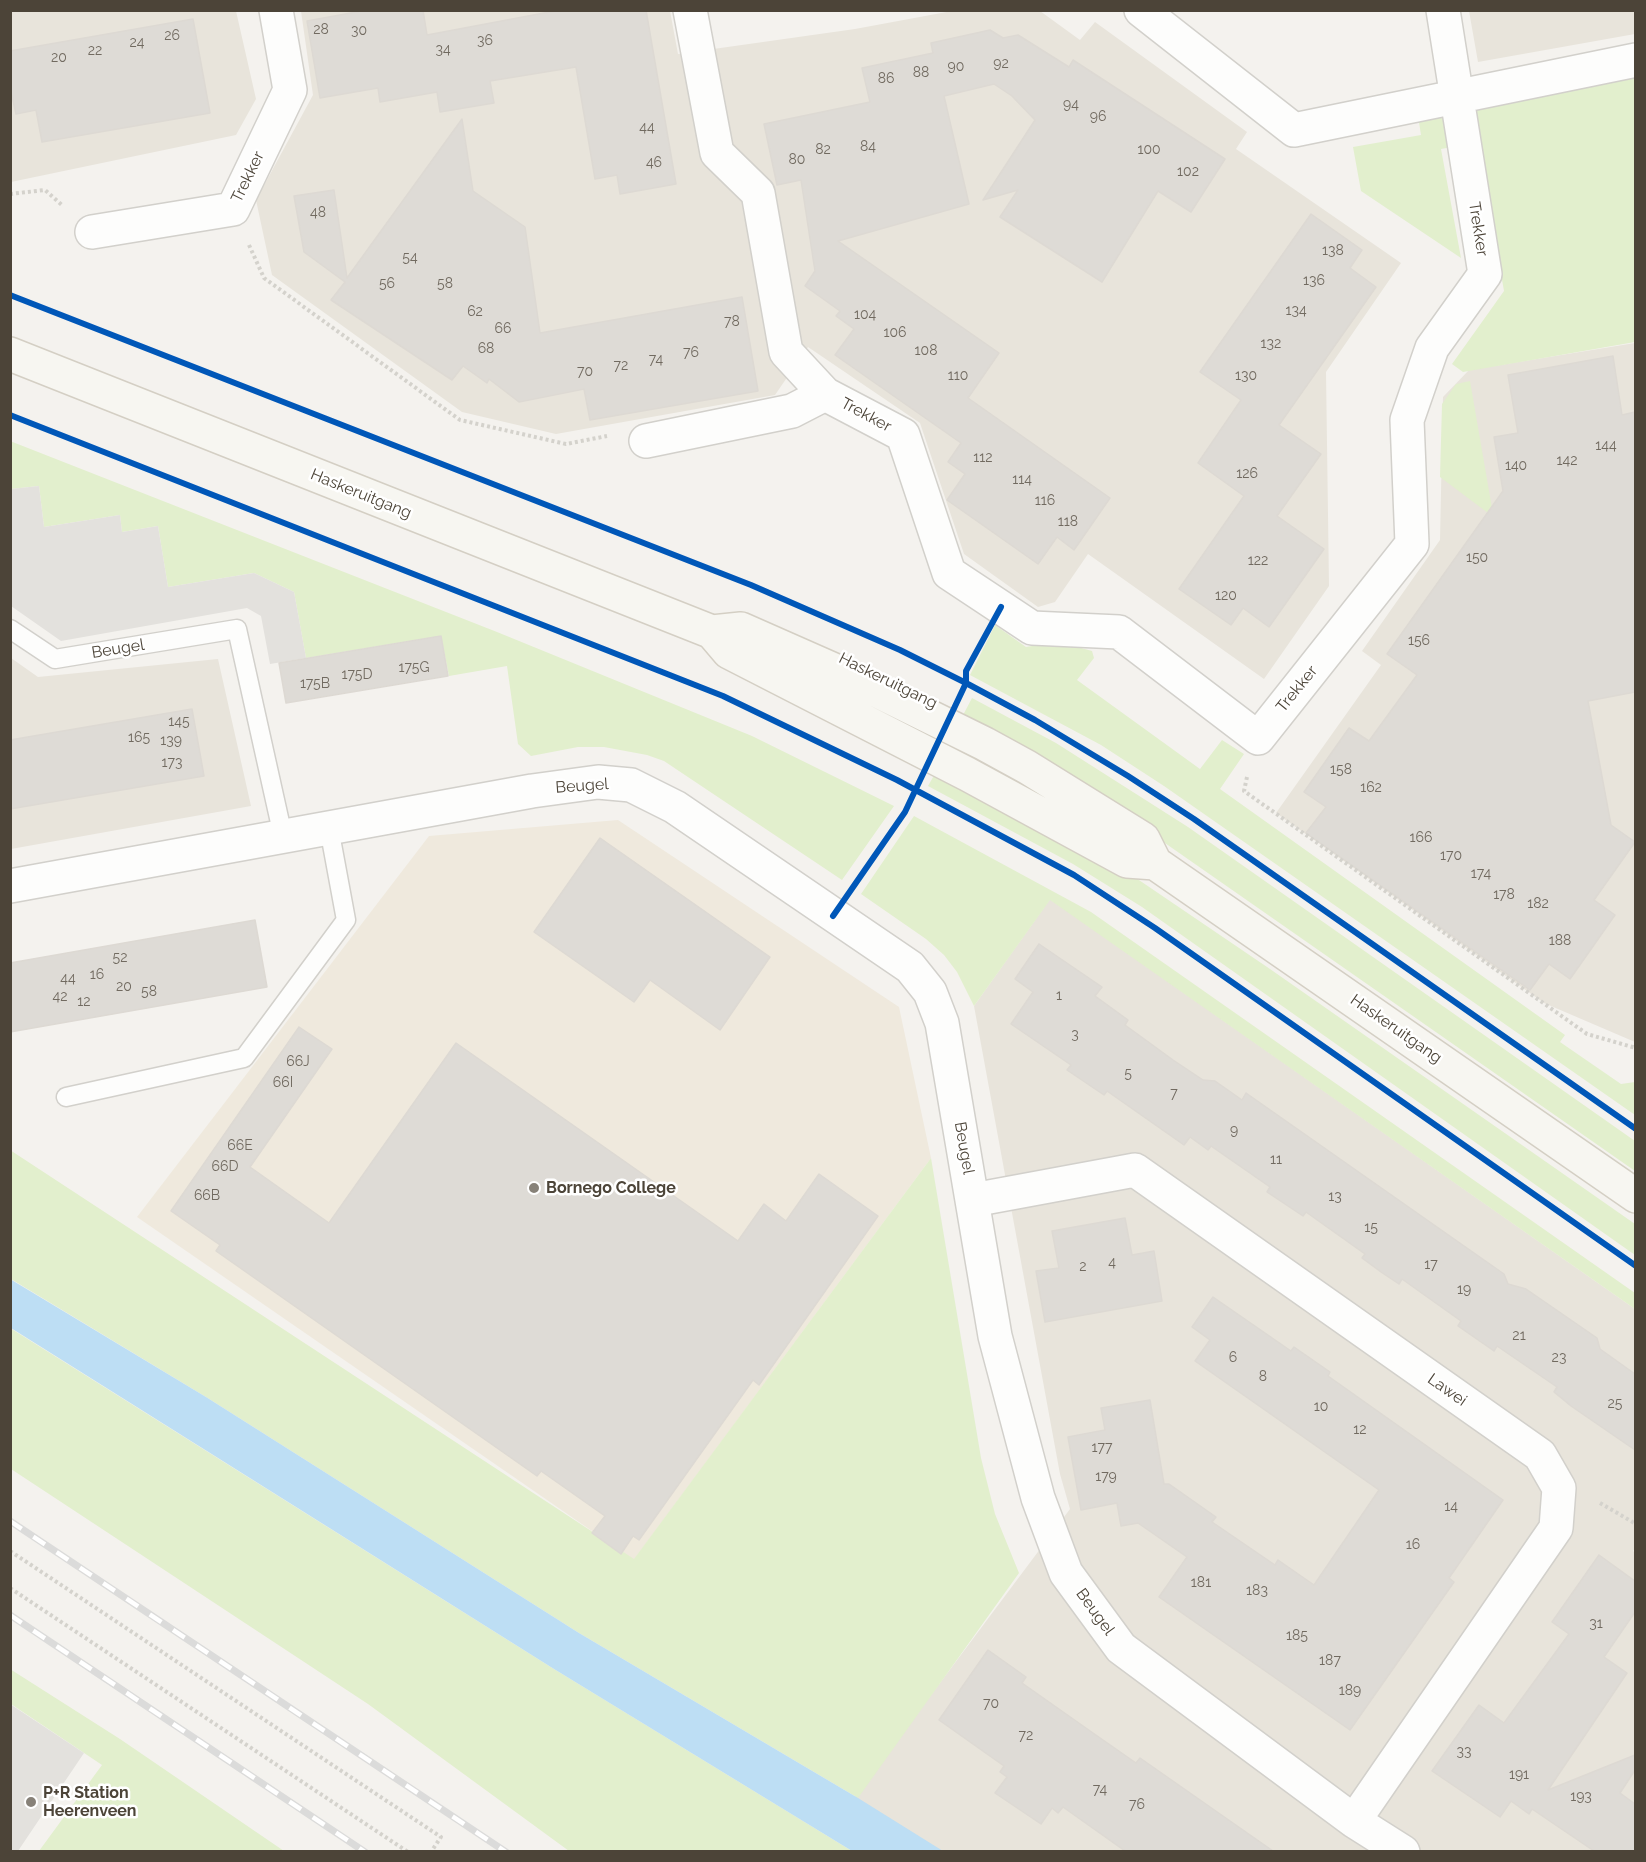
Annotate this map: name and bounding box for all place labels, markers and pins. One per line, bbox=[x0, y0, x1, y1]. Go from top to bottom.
place label: Bornego College bbox=[546, 1178, 676, 1198]
marker: Bornego College bbox=[527, 1181, 541, 1195]
place label: P+R Station Heerenveen bbox=[43, 1783, 136, 1821]
marker: P+R Station Heerenveen bbox=[24, 1795, 38, 1809]

